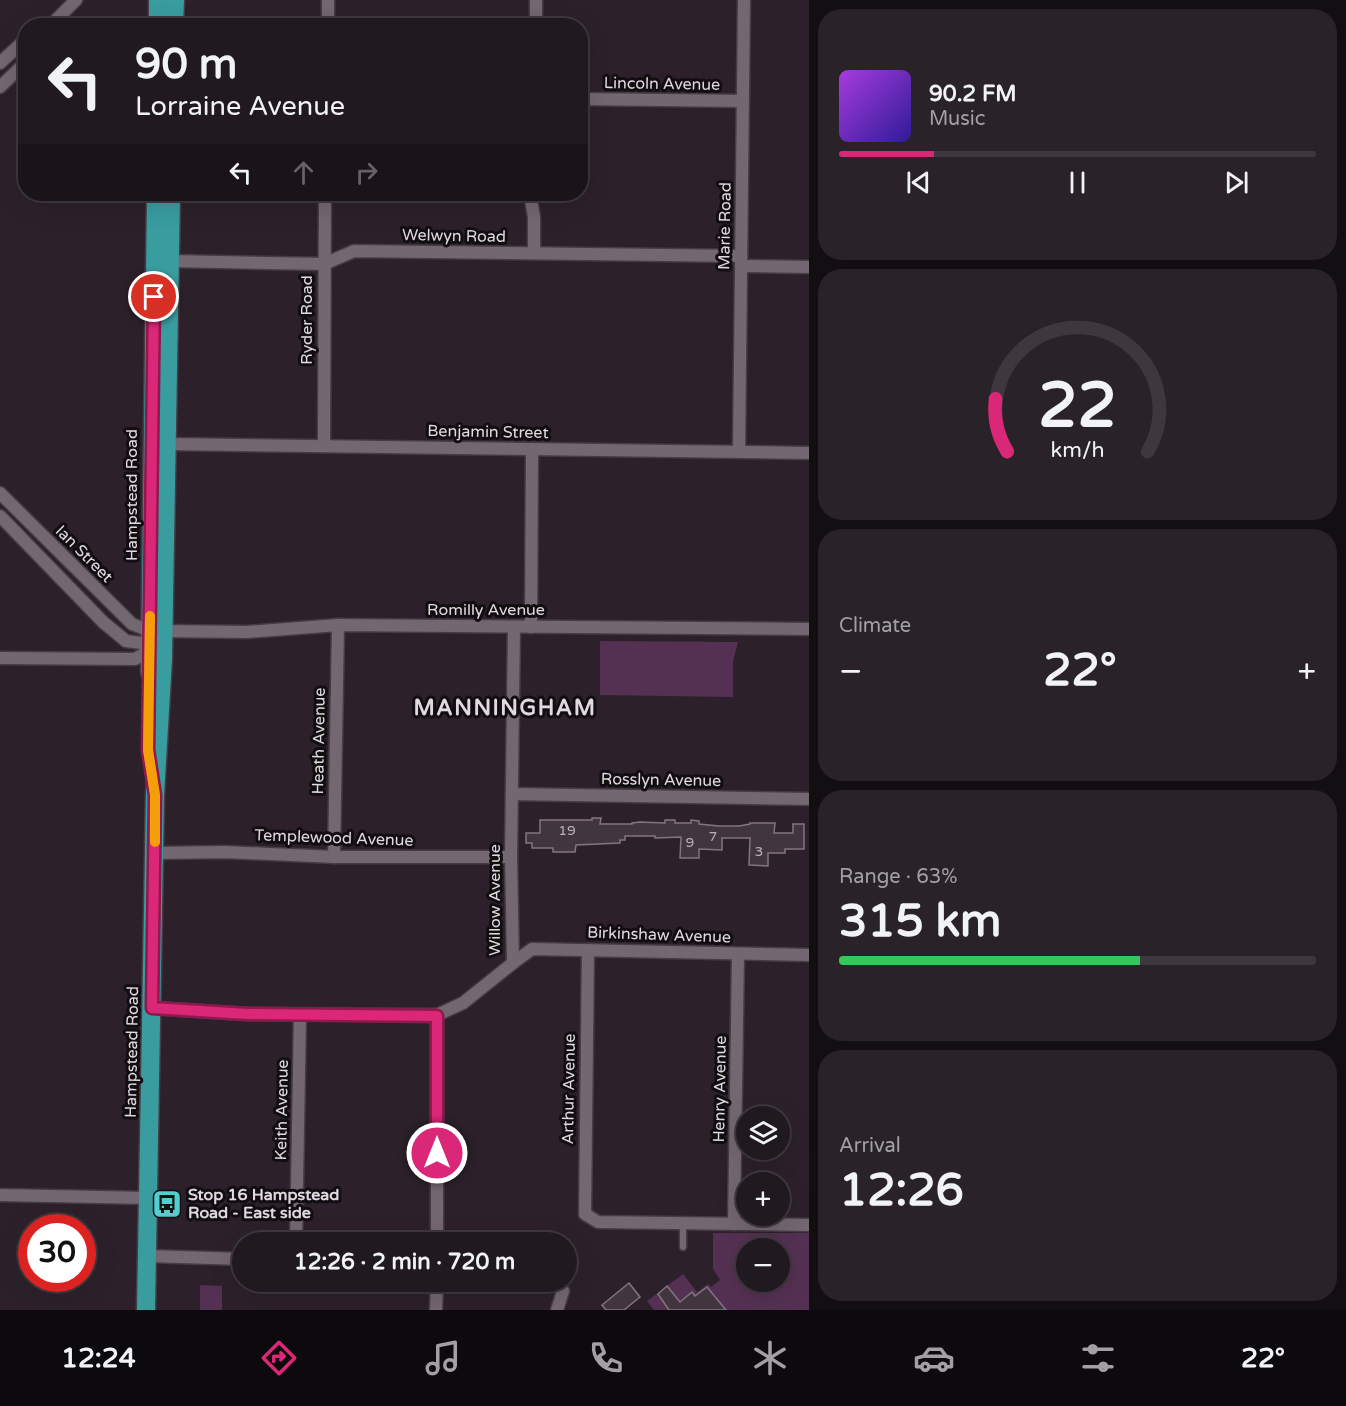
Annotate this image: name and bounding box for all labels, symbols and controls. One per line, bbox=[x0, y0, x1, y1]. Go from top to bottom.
text: 90 m bbox=[135, 39, 237, 90]
icon: left bbox=[36, 42, 114, 120]
street label: Lincoln Avenue bbox=[604, 73, 720, 95]
text: 90.2 FM bbox=[929, 81, 1017, 107]
text: Lorraine Avenue bbox=[135, 90, 345, 123]
text: Music bbox=[929, 107, 985, 131]
icon: left bbox=[224, 156, 257, 189]
icon: ahead bbox=[287, 156, 320, 189]
icon: right bbox=[350, 156, 383, 189]
icon: previous bbox=[902, 166, 935, 199]
icon: pause bbox=[1061, 166, 1094, 199]
icon: next bbox=[1220, 166, 1253, 199]
street label: Marie Road bbox=[714, 182, 736, 270]
street label: Welwyn Road bbox=[402, 225, 506, 247]
pin bbox=[128, 271, 179, 322]
street label: Ryder Road bbox=[297, 275, 317, 365]
icon: arrive bbox=[137, 280, 170, 313]
text: 22 bbox=[1038, 369, 1117, 444]
street label: Benjamin Street bbox=[427, 421, 549, 443]
street label: Hampstead Road bbox=[122, 429, 142, 561]
text: km/h bbox=[1051, 437, 1104, 463]
street label: Ian Street bbox=[51, 521, 117, 587]
street label: Romilly Avenue bbox=[427, 600, 545, 620]
text: Climate bbox=[839, 614, 911, 638]
text: 22° bbox=[1043, 644, 1117, 698]
text: − bbox=[839, 652, 863, 691]
text: + bbox=[1297, 652, 1316, 691]
street label: Heath Avenue bbox=[308, 687, 330, 795]
district label: MANNINGHAM bbox=[414, 695, 596, 721]
street label: Rosslyn Avenue bbox=[601, 769, 721, 791]
house number: 19 bbox=[558, 822, 576, 839]
street label: Templewood Avenue bbox=[254, 825, 414, 851]
house number: 7 bbox=[709, 828, 717, 845]
house number: 9 bbox=[686, 834, 694, 851]
house number: 3 bbox=[755, 843, 763, 860]
street label: Willow Avenue bbox=[485, 844, 505, 956]
text: Range · 63% bbox=[839, 865, 958, 889]
text: 315 km bbox=[839, 895, 1001, 949]
street label: Birkinshaw Avenue bbox=[587, 922, 731, 948]
street label: Hampstead Road bbox=[121, 986, 143, 1118]
street label: Arthur Avenue bbox=[558, 1033, 580, 1145]
street label: Henry Avenue bbox=[709, 1035, 731, 1143]
street label: Keith Avenue bbox=[271, 1059, 293, 1161]
map controls bbox=[736, 1106, 790, 1292]
button: layers bbox=[736, 1106, 790, 1160]
position arrow bbox=[405, 1121, 469, 1185]
text: Arrival bbox=[839, 1134, 901, 1158]
text: 12:26 bbox=[839, 1164, 964, 1218]
button: + bbox=[736, 1172, 790, 1226]
place label: Stop 16 Hampstead Road - East side bbox=[188, 1185, 339, 1223]
bus stop icon: Stop 16 Hampstead Road - East side bbox=[151, 1188, 183, 1220]
speed limit sign: 30 bbox=[18, 1214, 96, 1292]
button: − bbox=[736, 1238, 790, 1292]
text: 12:26 · 2 min · 720 m bbox=[294, 1249, 515, 1275]
icon: directions bbox=[258, 1337, 300, 1379]
icon: music bbox=[422, 1337, 464, 1379]
icon: phone bbox=[585, 1337, 627, 1379]
icon: climate bbox=[749, 1337, 791, 1379]
icon: car bbox=[913, 1337, 955, 1379]
icon: filters bbox=[1077, 1337, 1119, 1379]
text: 12:24 bbox=[61, 1342, 136, 1375]
text: 22° bbox=[1241, 1342, 1285, 1375]

